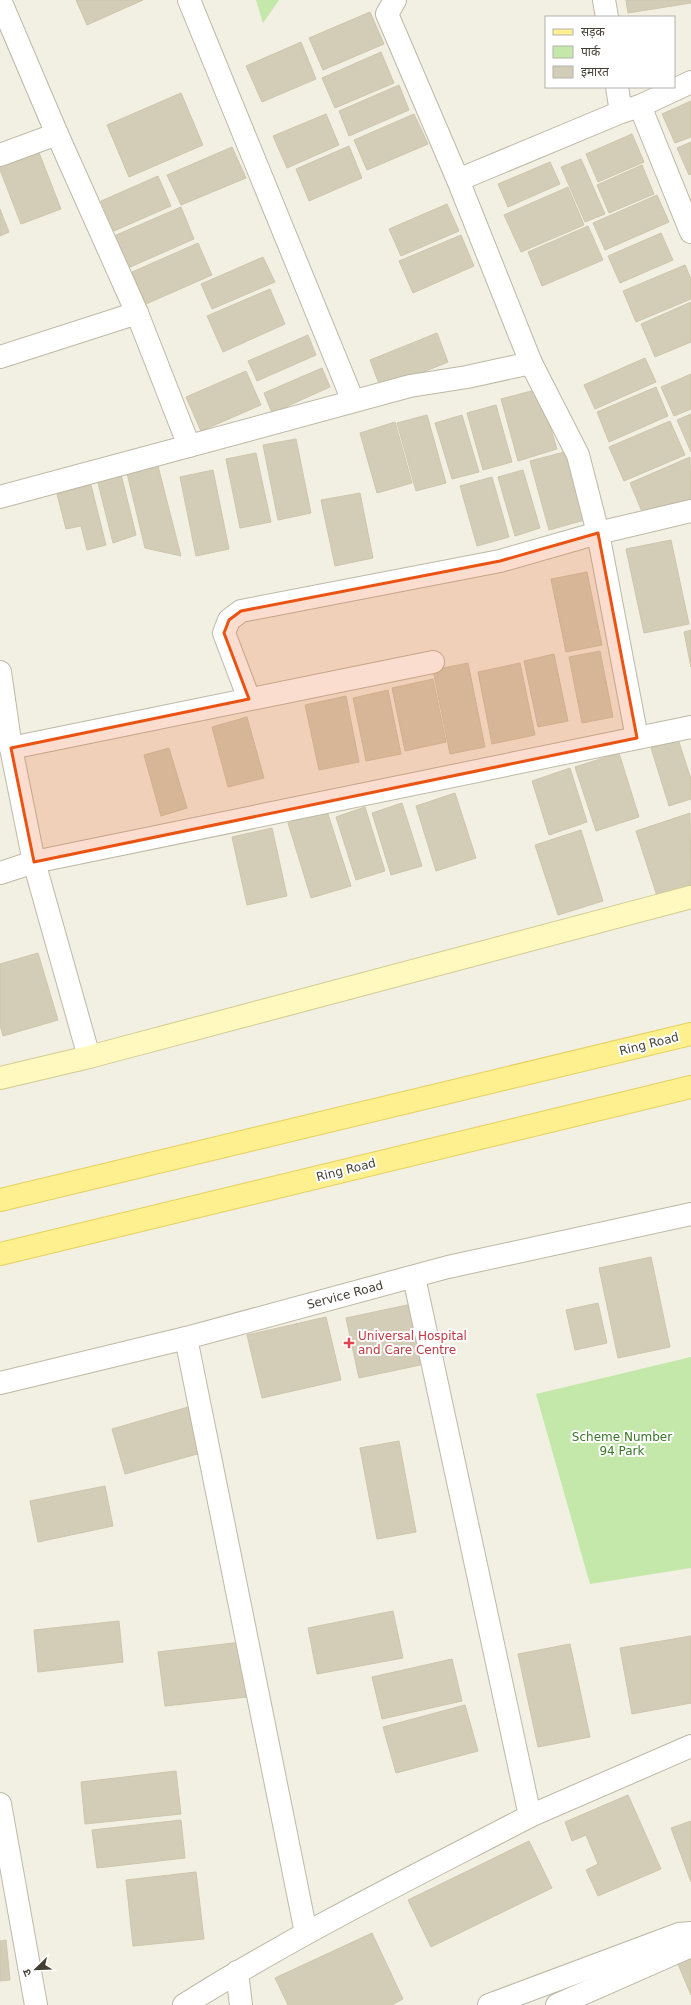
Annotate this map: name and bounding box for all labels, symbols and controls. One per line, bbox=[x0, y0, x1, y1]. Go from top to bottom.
legend bbox=[545, 16, 675, 88]
text: सड़क bbox=[581, 25, 606, 39]
text: पार्क bbox=[581, 45, 601, 59]
text: इमारत bbox=[581, 65, 610, 79]
street label: Ring Road bbox=[618, 1030, 680, 1058]
street label: Ring Road bbox=[315, 1156, 377, 1184]
street label: Service Road bbox=[305, 1278, 385, 1312]
place label: Universal Hospital and Care Centre bbox=[358, 1329, 467, 1357]
marker: Universal Hospital and Care Centre bbox=[343, 1337, 355, 1349]
park label: Scheme Number 94 Park bbox=[572, 1430, 672, 1458]
north arrow bbox=[16, 1949, 56, 1989]
text: उ bbox=[20, 1967, 34, 1978]

